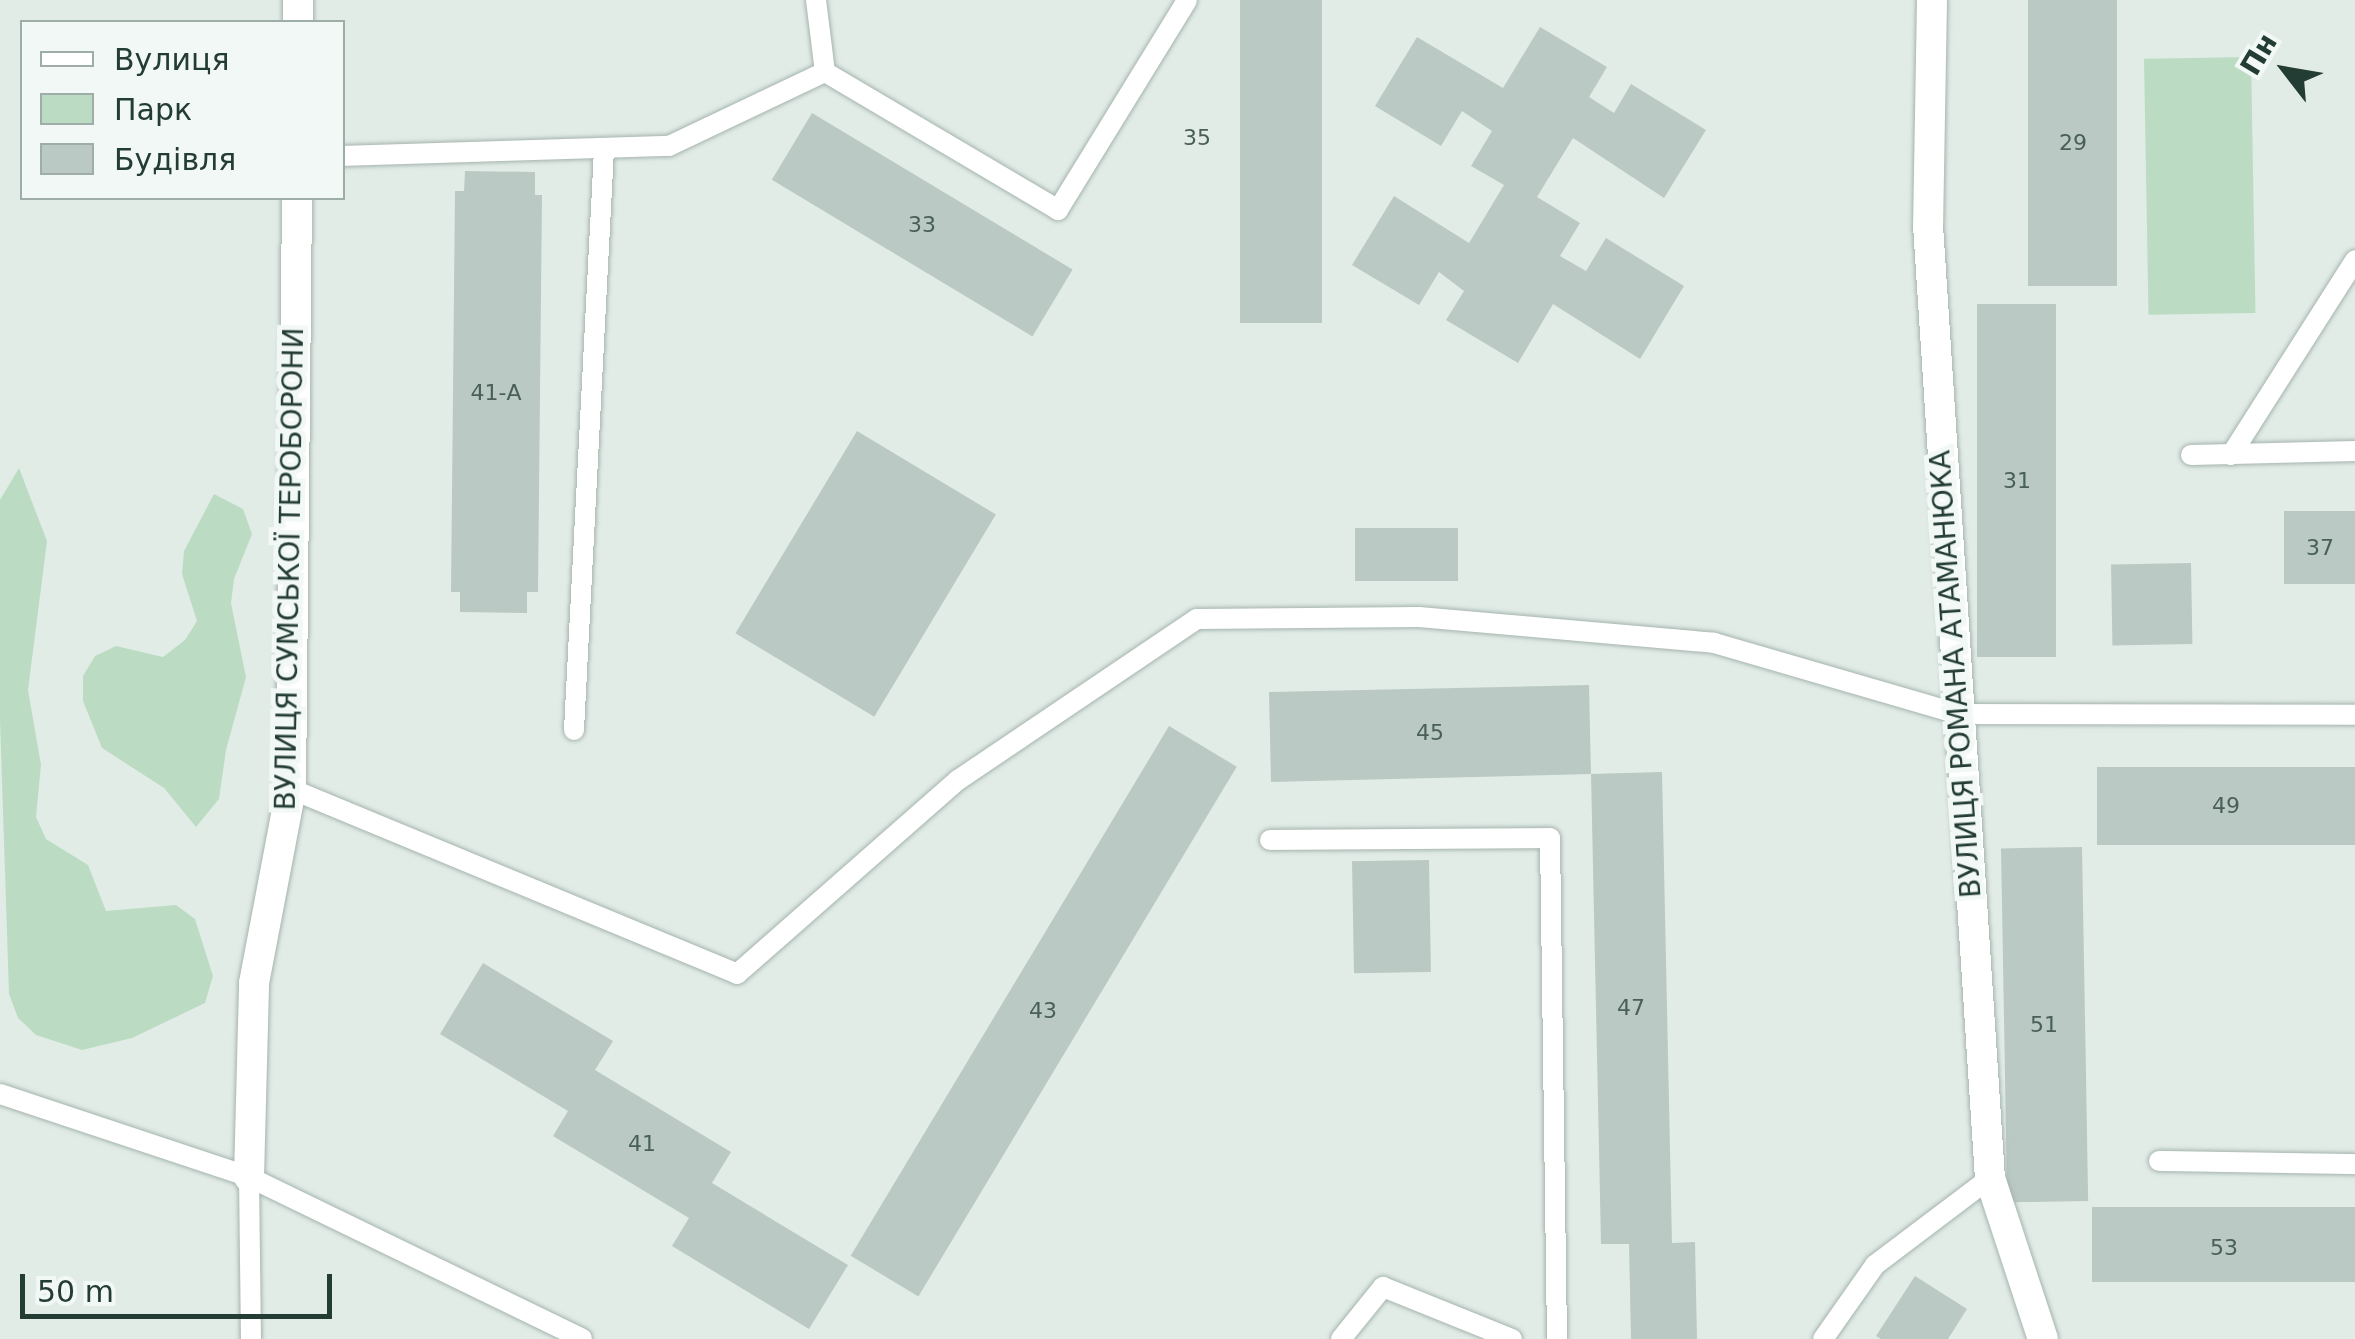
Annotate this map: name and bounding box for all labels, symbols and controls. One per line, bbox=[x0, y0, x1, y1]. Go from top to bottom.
legend bbox=[20, 20, 345, 200]
north arrow bbox=[2235, 20, 2335, 120]
text: Пн bbox=[2234, 27, 2284, 81]
text: Вулиця bbox=[114, 42, 229, 77]
text: Парк bbox=[114, 92, 192, 127]
house number: 35 bbox=[1183, 125, 1211, 151]
house number: 29 bbox=[2059, 130, 2087, 156]
text: Будівля bbox=[114, 142, 236, 177]
house number: 33 bbox=[908, 212, 936, 238]
street label: ВУЛИЦЯ СУМСЬКОЇ ТЕРОБОРОНИ bbox=[269, 327, 311, 811]
house number: 41-А bbox=[471, 380, 521, 406]
street label: ВУЛИЦЯ РОМАНА АТАМАНЮКА bbox=[1924, 449, 1988, 899]
house number: 31 bbox=[2003, 468, 2031, 494]
house number: 37 bbox=[2306, 535, 2334, 561]
house number: 45 bbox=[1416, 720, 1444, 746]
house number: 49 bbox=[2212, 793, 2240, 819]
house number: 47 bbox=[1617, 995, 1645, 1021]
house number: 43 bbox=[1029, 998, 1057, 1024]
house number: 51 bbox=[2030, 1012, 2058, 1038]
house number: 41 bbox=[628, 1131, 656, 1157]
house number: 53 bbox=[2210, 1235, 2238, 1261]
scale bar bbox=[25, 1254, 338, 1316]
text: 50 m bbox=[37, 1274, 114, 1309]

